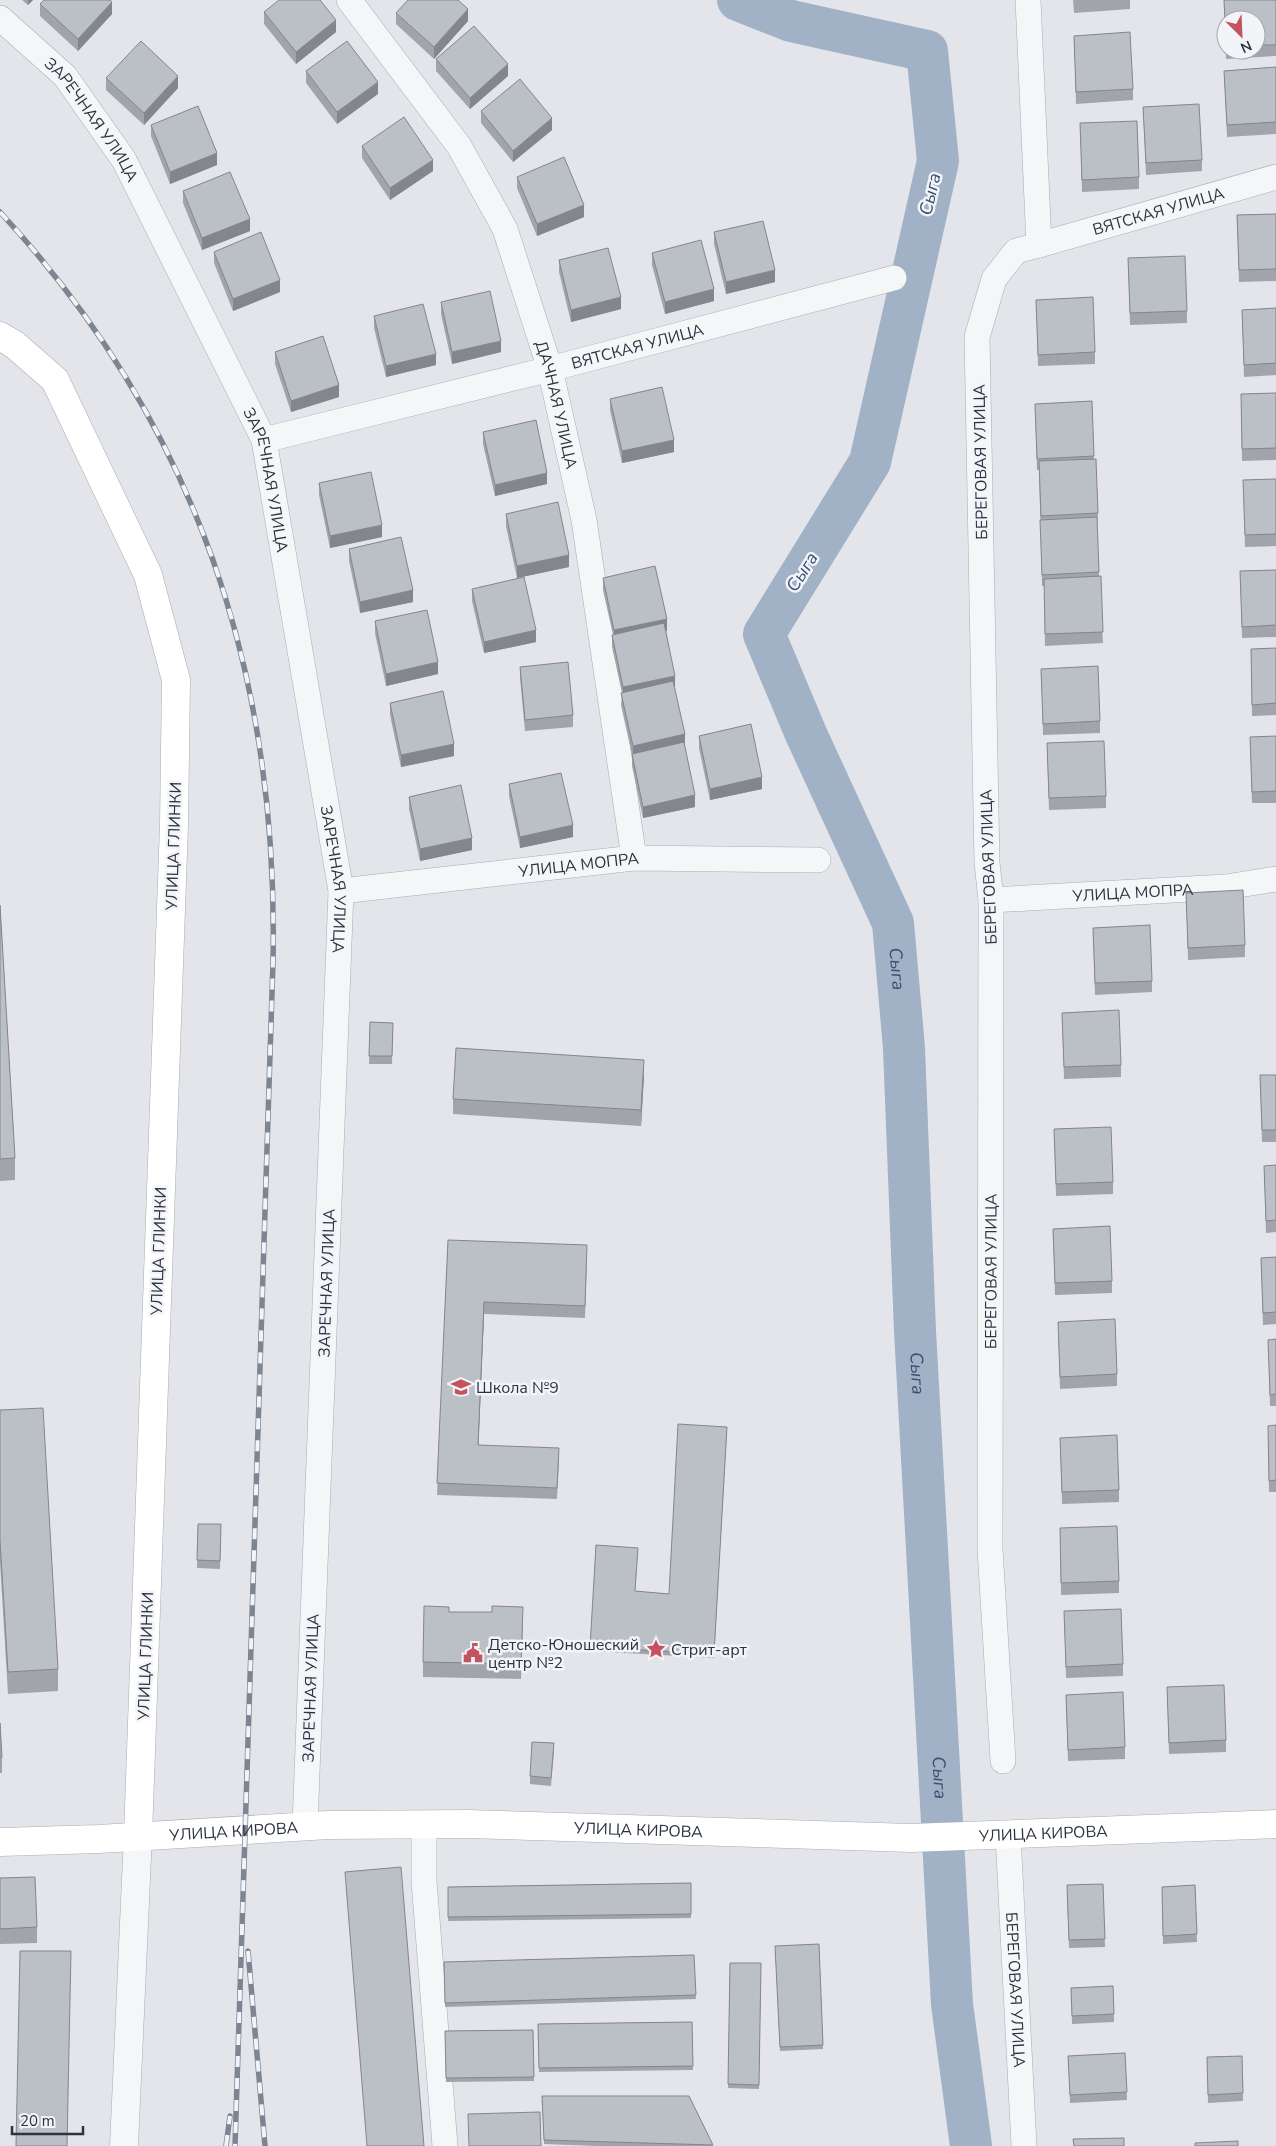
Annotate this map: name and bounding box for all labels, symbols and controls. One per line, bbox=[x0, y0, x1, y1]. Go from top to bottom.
north arrow bbox=[1216, 10, 1266, 60]
text: N bbox=[1237, 36, 1255, 57]
street label: ЗАРЕЧНАЯ УЛИЦА bbox=[39, 53, 143, 186]
water label: Сыга bbox=[913, 170, 947, 218]
street label: ВЯТСКАЯ УЛИЦА bbox=[1090, 182, 1227, 241]
street label: ВЯТСКАЯ УЛИЦА bbox=[569, 319, 707, 375]
street label: ДАЧНАЯ УЛИЦА bbox=[530, 338, 582, 471]
street label: БЕРЕГОВАЯ УЛИЦА bbox=[969, 384, 993, 540]
street label: ЗАРЕЧНАЯ УЛИЦА bbox=[237, 404, 293, 554]
water label: Сыга bbox=[780, 547, 824, 597]
street label: УЛИЦА ГЛИНКИ bbox=[161, 781, 187, 912]
street label: БЕРЕГОВАЯ УЛИЦА bbox=[975, 789, 1003, 945]
street label: ЗАРЕЧНАЯ УЛИЦА bbox=[315, 804, 351, 954]
street label: УЛИЦА МОПРА bbox=[516, 847, 640, 883]
street label: УЛИЦА МОПРА bbox=[1071, 879, 1194, 908]
water label: Сыга bbox=[883, 946, 911, 991]
street label: УЛИЦА ГЛИНКИ bbox=[146, 1186, 172, 1317]
street label: БЕРЕГОВАЯ УЛИЦА bbox=[980, 1193, 1003, 1349]
street label: ЗАРЕЧНАЯ УЛИЦА bbox=[313, 1208, 341, 1358]
water label: Сыга bbox=[904, 1351, 930, 1395]
school or university icon: Школа №9 bbox=[450, 1376, 472, 1398]
place label: Школа №9 bbox=[476, 1377, 559, 1399]
street label: УЛИЦА ГЛИНКИ bbox=[133, 1591, 159, 1722]
street label: ЗАРЕЧНАЯ УЛИЦА bbox=[297, 1613, 325, 1763]
place label: Детско-Юношеский центр №2 bbox=[488, 1634, 639, 1674]
place icon: Стрит-арт bbox=[645, 1638, 667, 1660]
place label: Стрит-арт bbox=[671, 1639, 748, 1661]
public building icon: Детско-Юношеский центр №2 bbox=[462, 1642, 484, 1664]
water label: Сыга bbox=[926, 1756, 953, 1800]
street label: УЛИЦА КИРОВА bbox=[168, 1817, 299, 1847]
street label: УЛИЦА КИРОВА bbox=[573, 1817, 704, 1843]
street label: УЛИЦА КИРОВА bbox=[977, 1820, 1109, 1847]
street label: БЕРЕГОВАЯ УЛИЦА bbox=[1000, 1912, 1030, 2068]
scale bar bbox=[12, 2104, 84, 2136]
text: 20 m bbox=[20, 2111, 55, 2131]

